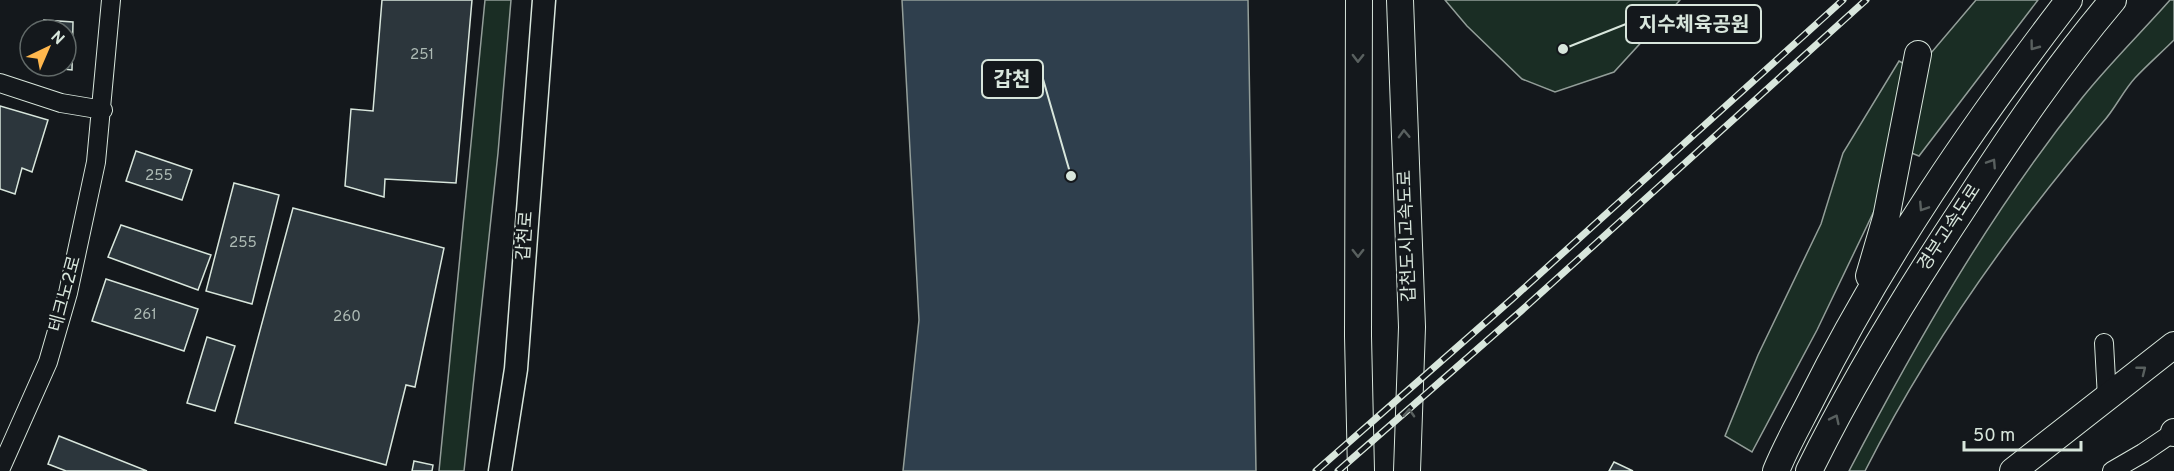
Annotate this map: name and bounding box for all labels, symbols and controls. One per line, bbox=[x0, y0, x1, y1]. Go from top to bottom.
callout: 지수체육공원 bbox=[1626, 5, 1761, 43]
text: 지수체육공원 bbox=[1639, 13, 1749, 39]
north arrow bbox=[18, 18, 78, 78]
text: N bbox=[46, 27, 68, 50]
one-way arrow bbox=[2030, 40, 2041, 51]
house number: 251 bbox=[410, 46, 434, 65]
one-way arrow bbox=[1352, 54, 1364, 63]
callout: 갑천 bbox=[982, 60, 1043, 98]
text: 갑천 bbox=[994, 68, 1030, 94]
one-way arrow bbox=[1397, 129, 1410, 138]
one-way arrow bbox=[1985, 159, 1996, 170]
house number: 255 bbox=[145, 167, 173, 186]
street label: 갑천도시고속도로 bbox=[1394, 169, 1422, 303]
street label: 경부고속도로 bbox=[1913, 180, 1987, 276]
one-way arrow bbox=[1919, 201, 1931, 211]
street label: 갑천로 bbox=[513, 210, 539, 262]
house number: 255 bbox=[229, 234, 257, 253]
one-way arrow bbox=[1352, 249, 1364, 258]
street label: 테크노2로 bbox=[45, 254, 87, 334]
house number: 261 bbox=[133, 306, 157, 325]
house number: 260 bbox=[333, 308, 361, 327]
one-way arrow bbox=[2136, 367, 2147, 378]
one-way arrow bbox=[1403, 408, 1416, 417]
one-way arrow bbox=[1828, 414, 1839, 425]
scale bar bbox=[1964, 414, 2081, 452]
text: 50 m bbox=[1973, 425, 2015, 448]

